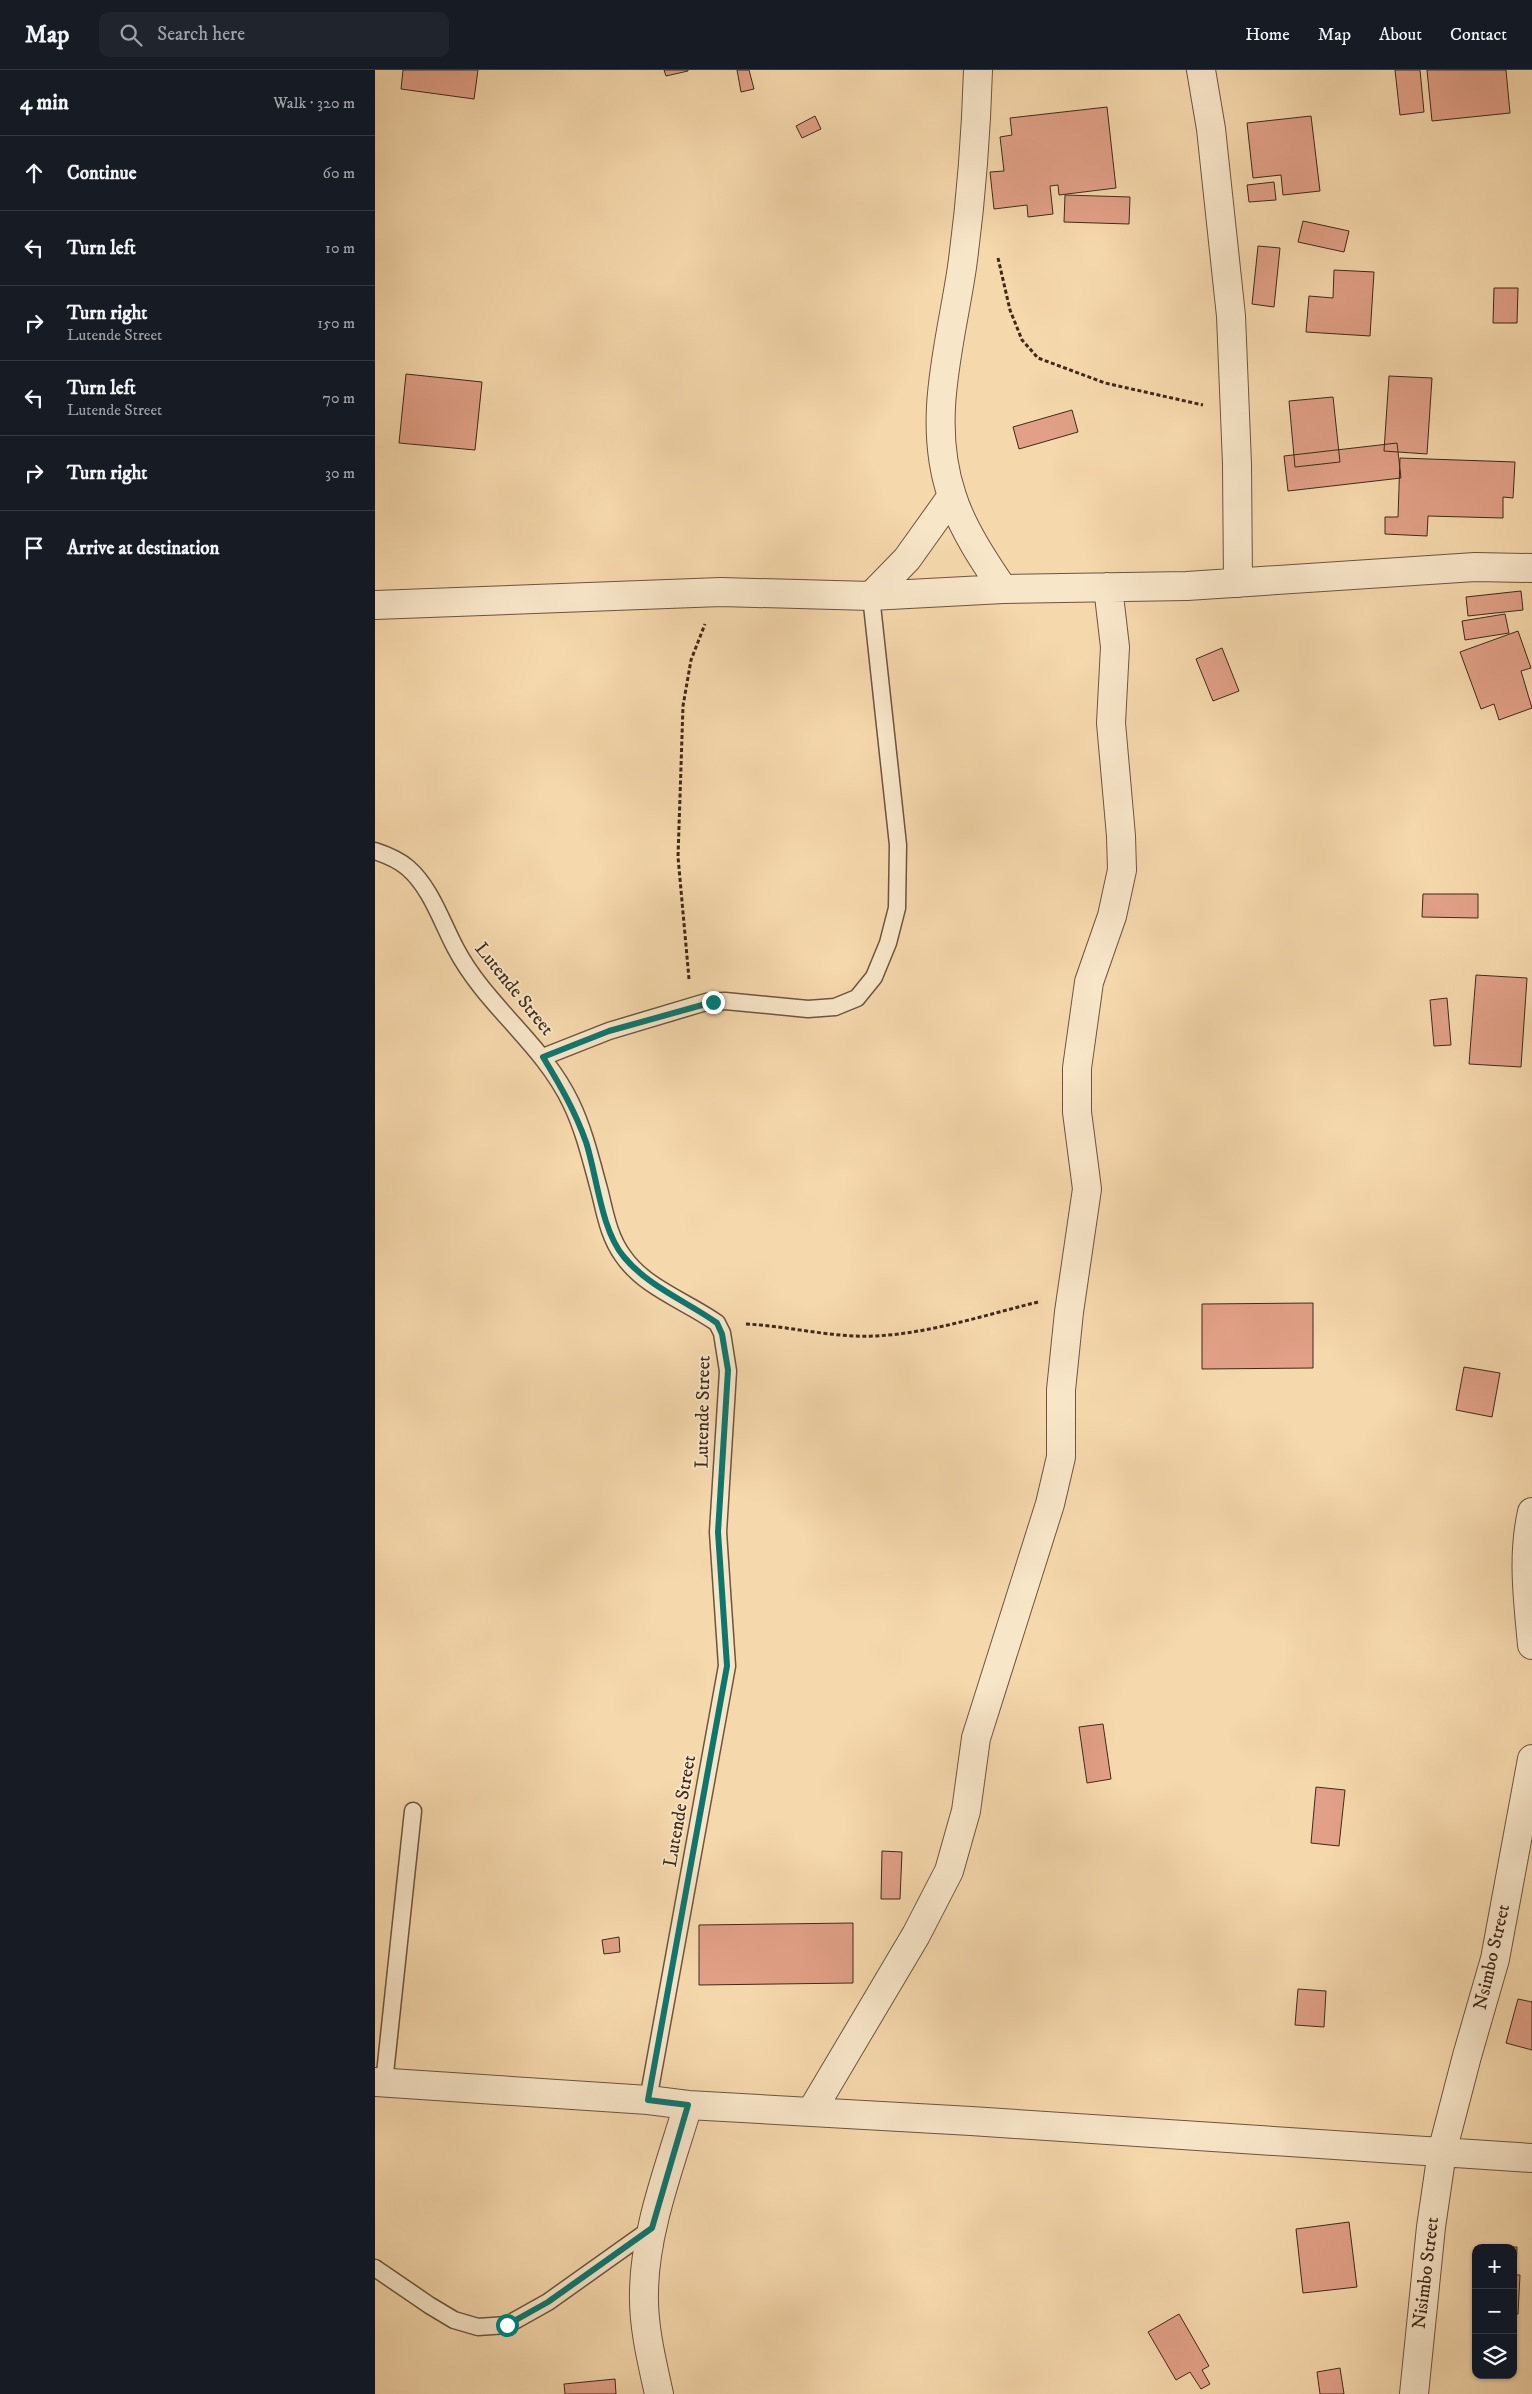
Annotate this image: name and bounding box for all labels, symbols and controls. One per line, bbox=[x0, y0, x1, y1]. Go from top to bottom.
search box bbox=[99, 12, 449, 57]
text: Map bbox=[25, 20, 69, 50]
icon: search bbox=[117, 21, 145, 49]
text: Search here bbox=[157, 23, 245, 46]
text: Home bbox=[1245, 24, 1290, 46]
text: Map bbox=[1318, 24, 1351, 46]
text: About bbox=[1379, 24, 1422, 46]
text: Contact bbox=[1450, 24, 1507, 46]
text: 4 min bbox=[20, 90, 69, 116]
text: Walk · 320 m bbox=[273, 93, 355, 113]
icon: ahead bbox=[20, 159, 48, 187]
text: Continue bbox=[67, 162, 137, 185]
text: 60 m bbox=[323, 163, 355, 183]
icon: left bbox=[20, 234, 48, 262]
text: Turn left bbox=[67, 237, 136, 260]
text: 10 m bbox=[325, 238, 355, 258]
text: Turn right bbox=[67, 302, 147, 325]
icon: right bbox=[20, 309, 48, 337]
text: 150 m bbox=[317, 313, 355, 333]
text: Lutende Street bbox=[67, 325, 162, 345]
text: Turn left bbox=[67, 377, 136, 400]
icon: left bbox=[20, 384, 48, 412]
text: 70 m bbox=[323, 388, 355, 408]
text: Lutende Street bbox=[67, 400, 162, 420]
icon: right bbox=[20, 459, 48, 487]
text: Turn right bbox=[67, 462, 147, 485]
text: 30 m bbox=[325, 463, 355, 483]
icon: arrive bbox=[20, 534, 48, 562]
text: Arrive at destination bbox=[67, 537, 219, 560]
street label: Lutende Street bbox=[469, 938, 559, 1040]
route end bbox=[702, 991, 725, 1014]
street label: Lutende Street bbox=[691, 1355, 715, 1469]
street label: Lutende Street bbox=[659, 1753, 701, 1869]
street label: Nsimbo Street bbox=[1469, 1902, 1515, 2012]
street label: Nisimbo Street bbox=[1408, 2216, 1444, 2330]
map controls bbox=[1472, 2244, 1517, 2379]
button: + bbox=[1472, 2244, 1517, 2289]
button: − bbox=[1472, 2289, 1517, 2334]
route start bbox=[496, 2314, 519, 2337]
button: layers bbox=[1472, 2334, 1517, 2379]

